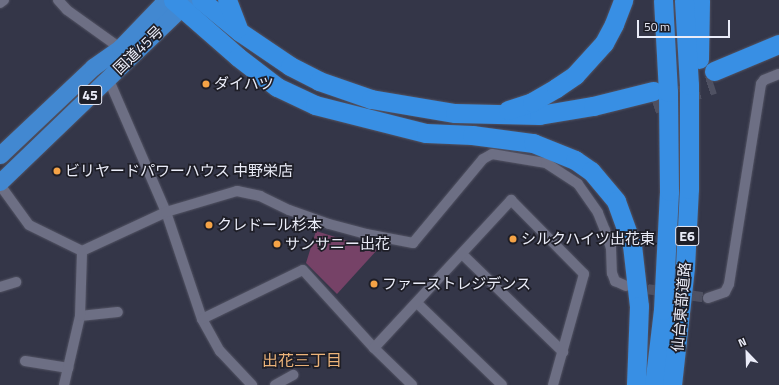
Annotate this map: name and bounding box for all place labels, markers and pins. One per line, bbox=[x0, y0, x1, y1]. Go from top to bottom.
place label: ダイハツ bbox=[214, 75, 274, 93]
marker: ダイハツ bbox=[201, 79, 211, 89]
place label: ビリヤードパワーハウス 中野栄店 bbox=[65, 162, 293, 180]
marker: ビリヤードパワーハウス 中野栄店 bbox=[52, 166, 62, 176]
place label: クレドール杉本 bbox=[217, 216, 322, 234]
marker: クレドール杉本 bbox=[204, 220, 214, 230]
place label: シルクハイツ出花東 bbox=[521, 230, 656, 248]
marker: シルクハイツ出花東 bbox=[508, 234, 518, 244]
place label: サンサニー出花 bbox=[285, 235, 390, 253]
marker: サンサニー出花 bbox=[272, 239, 282, 249]
place label: ファーストレジデンス bbox=[382, 275, 532, 293]
marker: ファーストレジデンス bbox=[369, 279, 379, 289]

